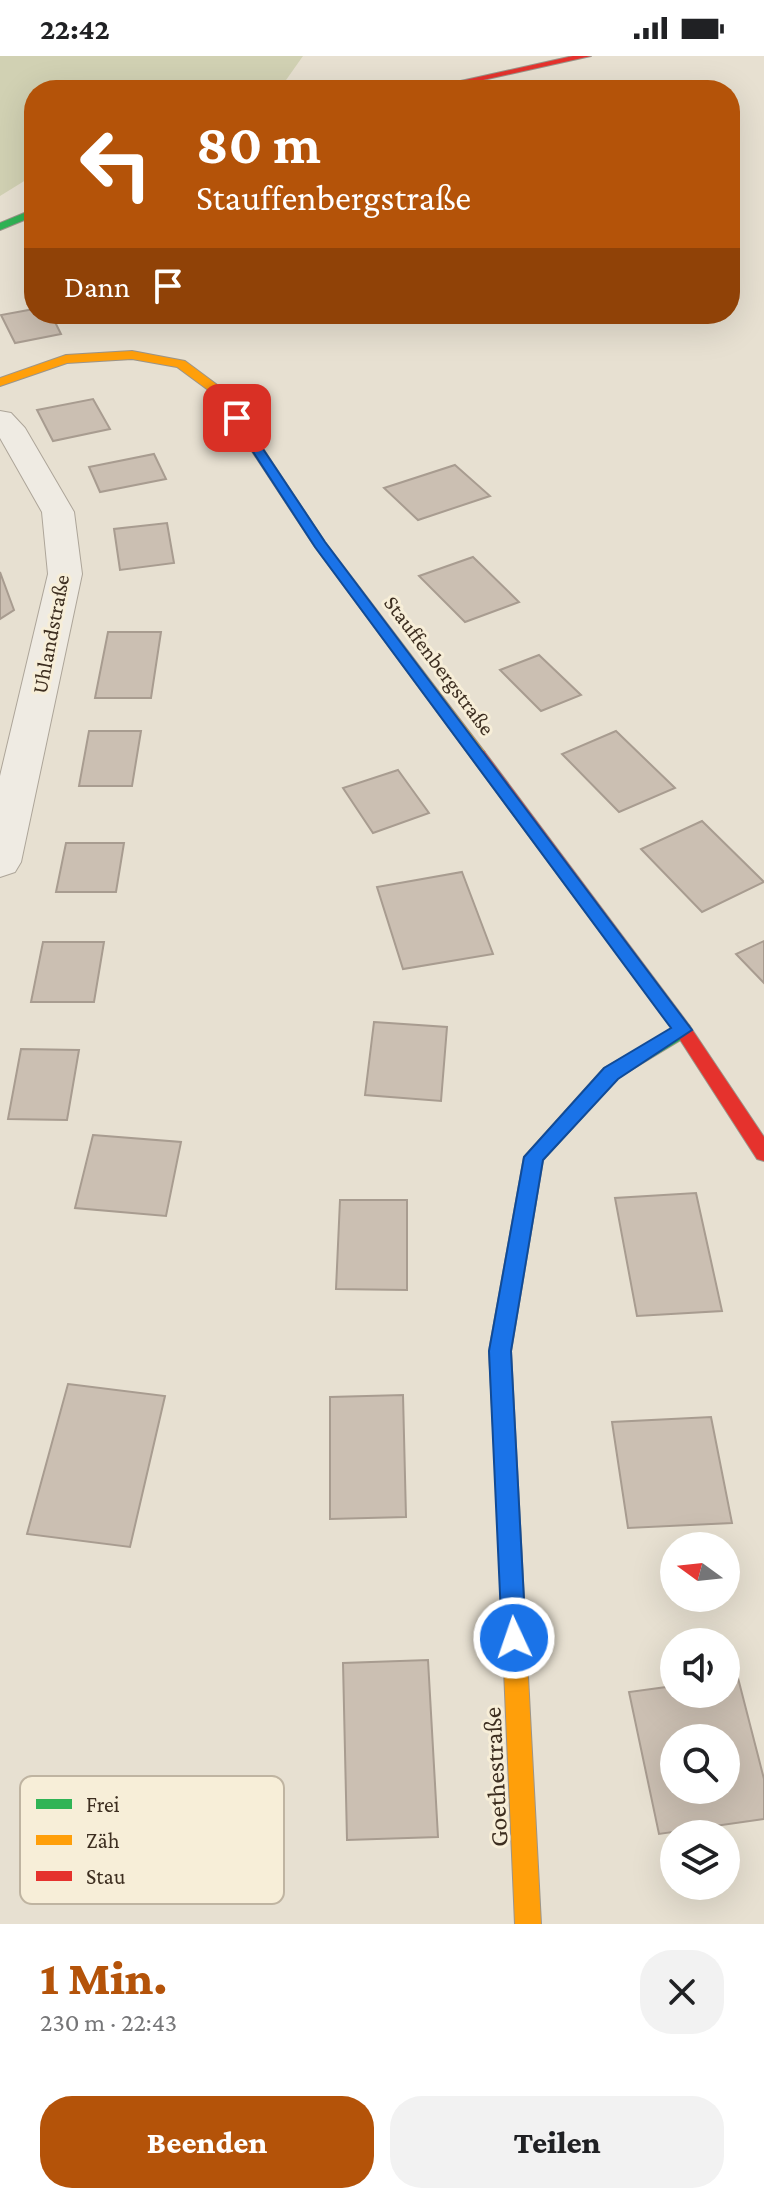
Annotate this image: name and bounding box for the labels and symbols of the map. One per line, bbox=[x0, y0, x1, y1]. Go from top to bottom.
pin bbox=[203, 384, 271, 452]
street label: Uhlandstraße bbox=[27, 572, 74, 696]
street label: Stauffenbergstraße bbox=[379, 591, 500, 740]
north arrow bbox=[660, 1532, 740, 1612]
position arrow bbox=[472, 1596, 556, 1680]
street label: Goethestraße bbox=[477, 1706, 514, 1848]
legend bbox=[20, 1776, 284, 1904]
text: Frei bbox=[86, 1792, 120, 1817]
text: Zäh bbox=[86, 1828, 120, 1853]
text: Stau bbox=[86, 1864, 126, 1889]

